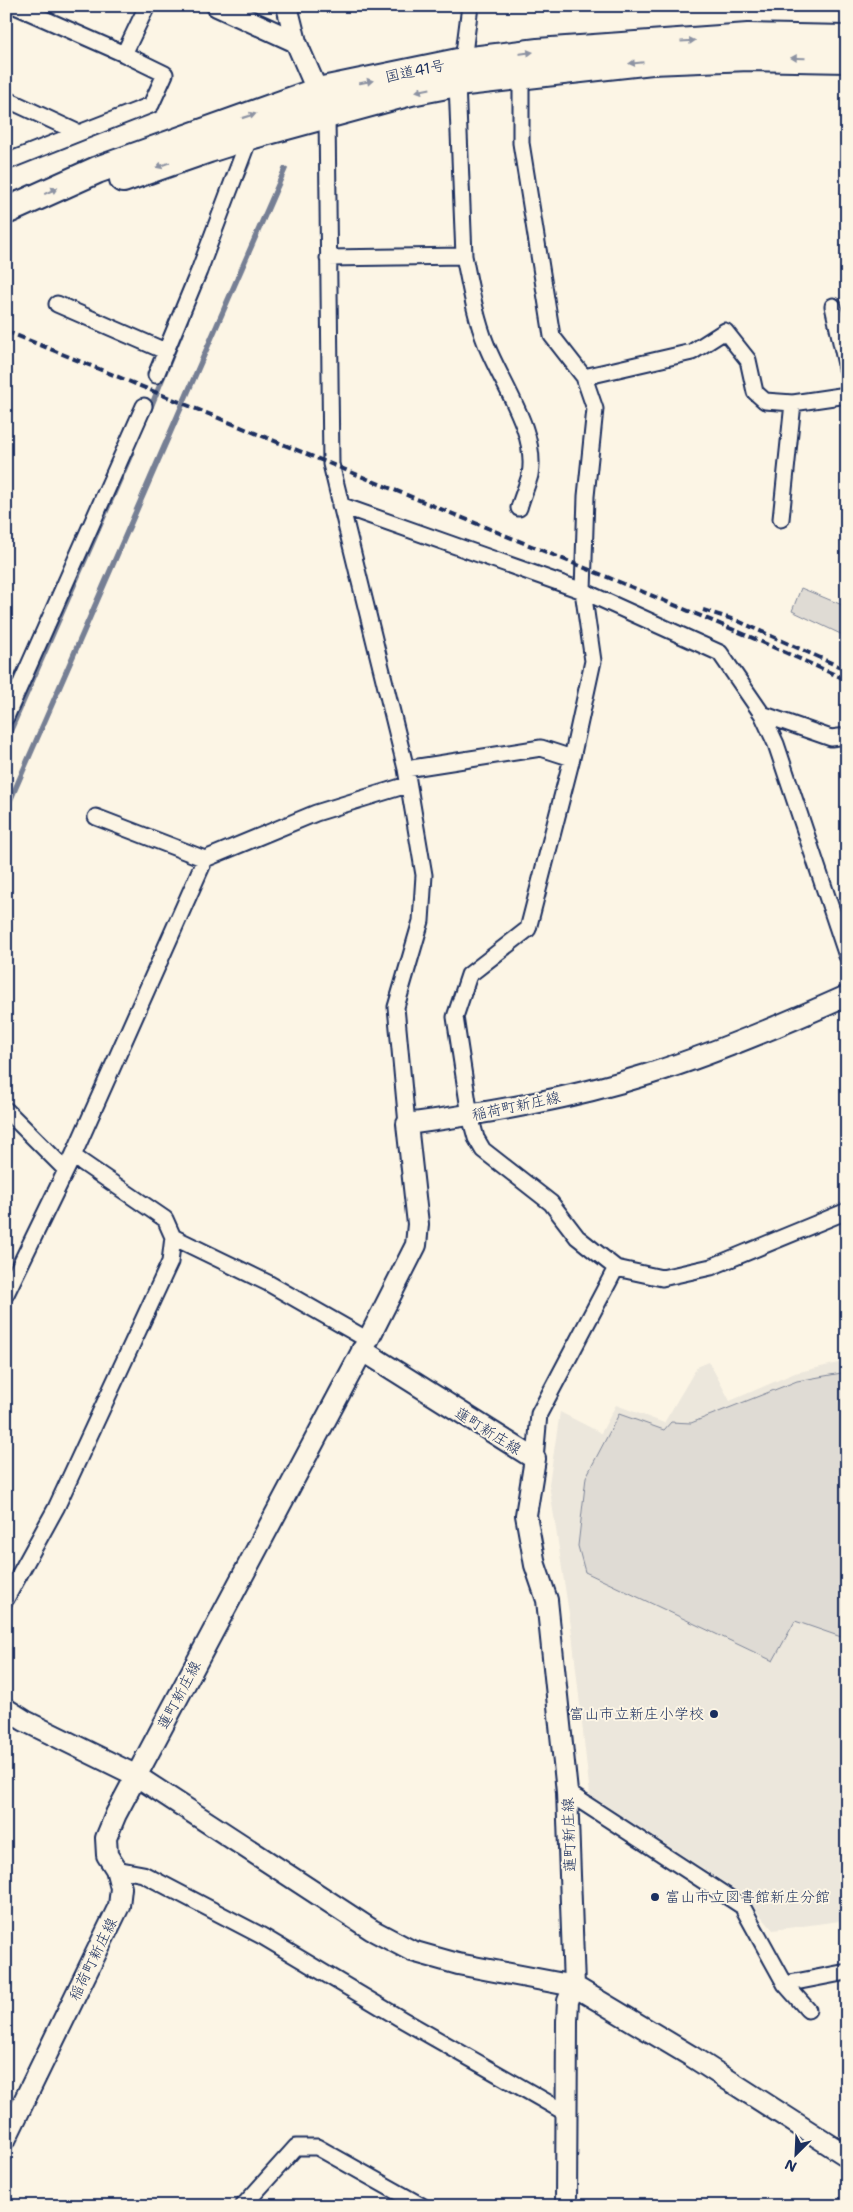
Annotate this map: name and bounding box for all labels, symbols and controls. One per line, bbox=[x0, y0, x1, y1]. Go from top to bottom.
one-way arrow bbox=[680, 36, 696, 44]
one-way arrow bbox=[518, 49, 534, 57]
one-way arrow bbox=[790, 53, 806, 61]
street label: 国道41号 bbox=[383, 55, 447, 87]
one-way arrow bbox=[627, 59, 643, 67]
one-way arrow bbox=[359, 77, 375, 85]
one-way arrow bbox=[414, 86, 430, 94]
one-way arrow bbox=[242, 111, 257, 119]
one-way arrow bbox=[156, 162, 171, 169]
one-way arrow bbox=[44, 187, 58, 195]
street label: 稲荷町新庄線 bbox=[470, 1087, 562, 1125]
street label: 蓮町新庄線 bbox=[451, 1403, 525, 1459]
street label: 蓮町新庄線 bbox=[153, 1657, 205, 1733]
place label: 富山市立新庄小学校 bbox=[569, 1704, 704, 1724]
marker: 富山市立新庄小学校 bbox=[708, 1708, 720, 1720]
street label: 蓮町新庄線 bbox=[558, 1797, 580, 1873]
place label: 富山市立図書館新庄分館 bbox=[665, 1887, 830, 1907]
marker: 富山市立図書館新庄分館 bbox=[649, 1891, 661, 1903]
street label: 稲荷町新庄線 bbox=[64, 1914, 122, 2004]
north arrow bbox=[770, 2130, 820, 2180]
text: N bbox=[782, 2155, 799, 2176]

